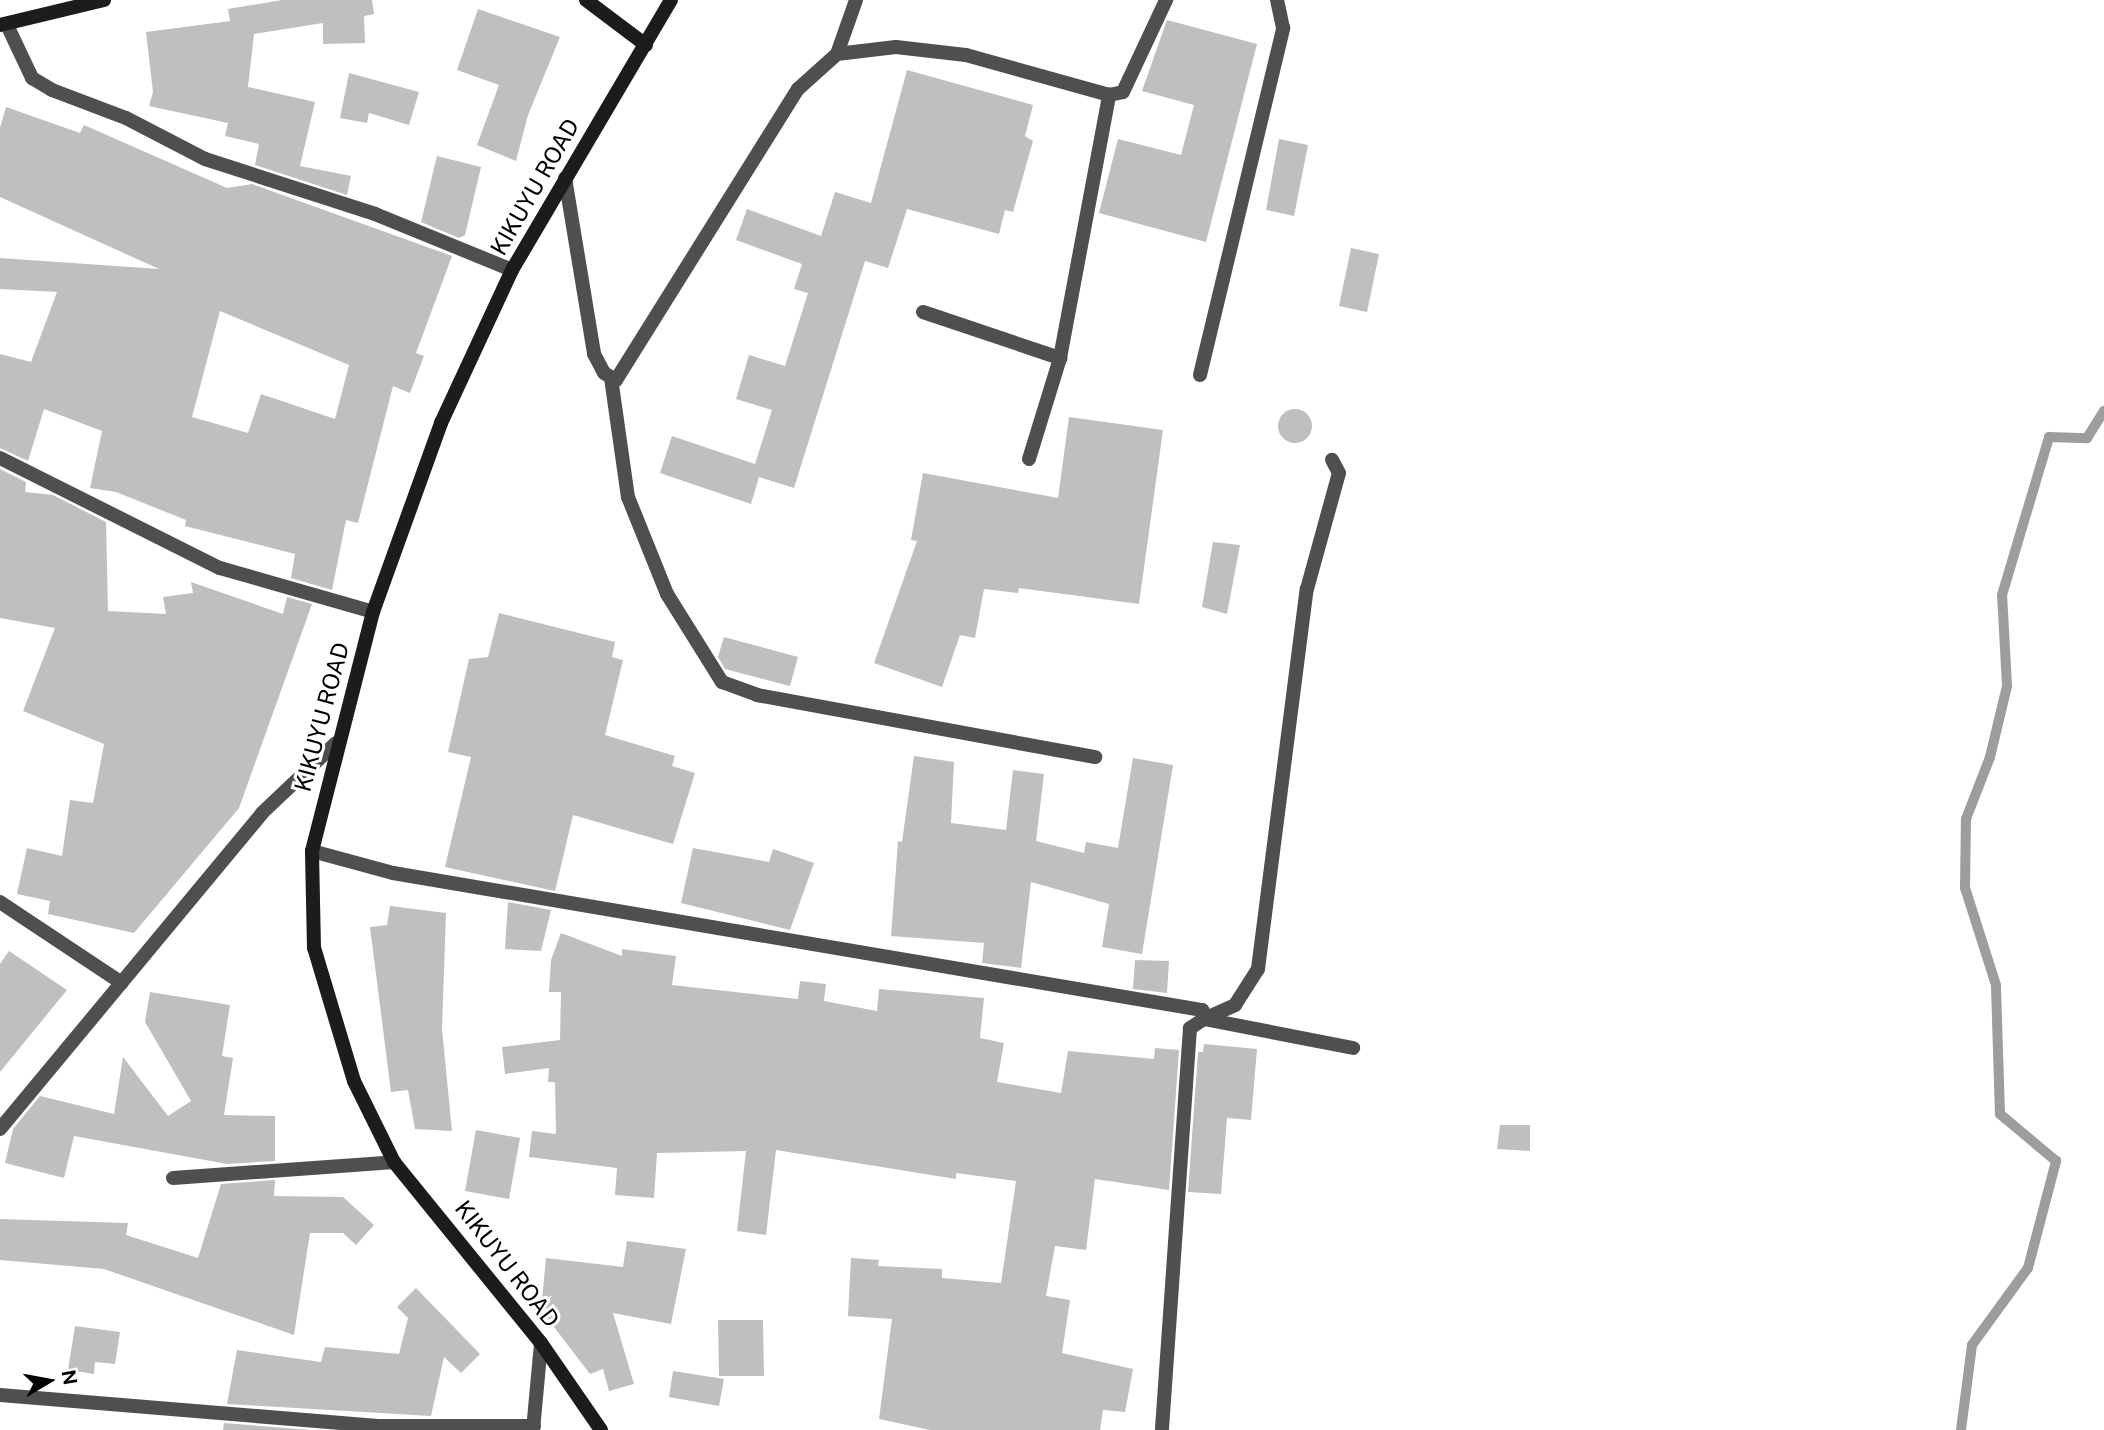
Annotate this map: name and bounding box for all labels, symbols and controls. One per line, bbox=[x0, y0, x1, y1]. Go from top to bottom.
street label: KIKUYU ROAD bbox=[485, 114, 585, 260]
street label: KIKUYU ROAD bbox=[289, 640, 355, 794]
street label: KIKUYU ROAD bbox=[449, 1195, 565, 1333]
north arrow bbox=[14, 1346, 84, 1416]
text: N bbox=[58, 1368, 82, 1387]

